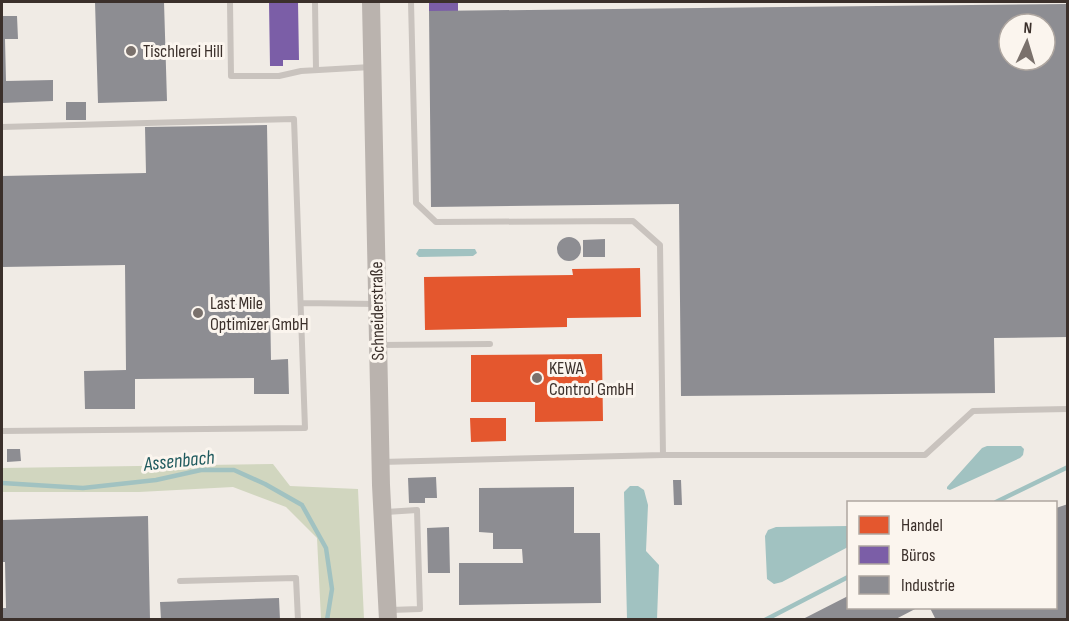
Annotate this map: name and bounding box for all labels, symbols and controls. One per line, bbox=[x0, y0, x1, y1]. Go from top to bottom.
north arrow bbox=[997, 12, 1057, 72]
text: N bbox=[1023, 19, 1033, 38]
place label: Tischlerei Hill bbox=[143, 41, 223, 62]
marker: Tischlerei Hill bbox=[124, 44, 138, 58]
street label: Schneiderstraße bbox=[366, 261, 389, 361]
place label: Last Mile Optimizer GmbH bbox=[210, 293, 309, 335]
marker: Last Mile Optimizer GmbH bbox=[191, 306, 205, 320]
place label: KEWA Control GmbH bbox=[549, 358, 634, 400]
marker: KEWA Control GmbH bbox=[530, 371, 544, 385]
water label: Assenbach bbox=[142, 445, 216, 477]
legend bbox=[847, 501, 1057, 609]
text: Handel bbox=[901, 515, 943, 536]
text: Büros bbox=[901, 545, 935, 566]
text: Industrie bbox=[901, 575, 955, 596]

